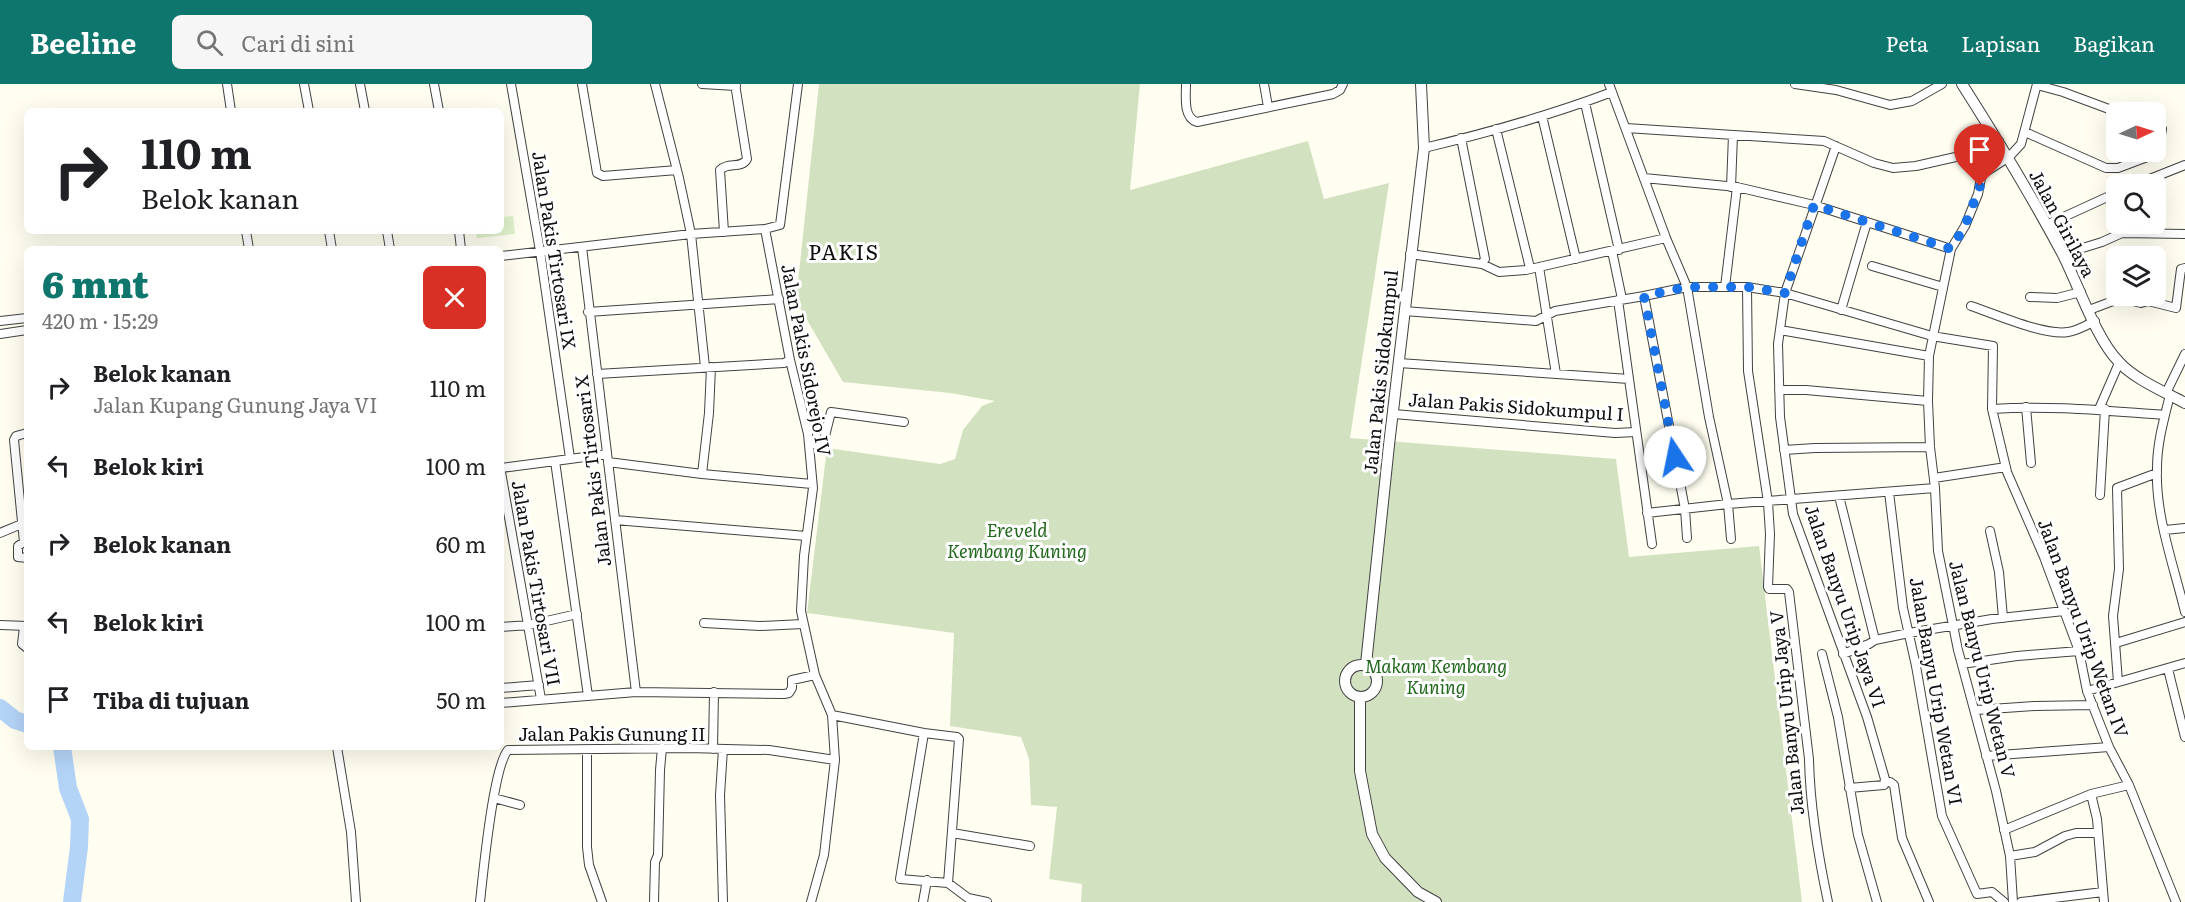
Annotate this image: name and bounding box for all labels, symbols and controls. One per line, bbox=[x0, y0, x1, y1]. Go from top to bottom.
search box bbox=[172, 15, 592, 69]
text: Beeline bbox=[30, 21, 136, 63]
icon: search bbox=[193, 26, 226, 59]
text: Cari di sini bbox=[241, 26, 355, 59]
text: Peta bbox=[1886, 27, 1928, 58]
text: Lapisan bbox=[1961, 27, 2040, 58]
text: Bagikan bbox=[2073, 27, 2155, 58]
north arrow bbox=[2106, 102, 2166, 162]
map controls bbox=[2106, 102, 2166, 306]
text: 110 m bbox=[141, 120, 252, 182]
pin bbox=[1954, 124, 2005, 186]
icon: right bbox=[42, 132, 120, 210]
icon: arrive bbox=[1963, 133, 1996, 166]
street label: Jalan Pakis Tirtosari IX bbox=[526, 149, 584, 351]
street label: Jalan Girilaya bbox=[2023, 164, 2103, 282]
button: search bbox=[2106, 174, 2166, 234]
text: Belok kanan bbox=[141, 177, 299, 217]
district label: PAKIS bbox=[808, 235, 880, 266]
button: layers bbox=[2106, 246, 2166, 306]
text: 6 mnt bbox=[42, 256, 149, 309]
street label: Jalan Pakis Sidorejo IV bbox=[775, 262, 839, 458]
button: close bbox=[423, 266, 486, 329]
street label: Jalan Pakis Sidokumpul bbox=[1356, 269, 1404, 475]
text: 420 m · 15:29 bbox=[42, 305, 158, 335]
text: Belok kanan bbox=[93, 356, 231, 389]
icon: right bbox=[42, 371, 75, 404]
text: 110 m bbox=[430, 371, 486, 404]
street label: Jalan Pakis Tirtosari X bbox=[567, 373, 617, 568]
street label: Jalan Pakis Sidokumpul I bbox=[1407, 385, 1625, 427]
text: Jalan Kupang Gunung Jaya VI bbox=[93, 389, 377, 419]
position arrow bbox=[1643, 425, 1707, 489]
icon: left bbox=[42, 449, 75, 482]
text: Belok kiri bbox=[93, 449, 204, 482]
text: 100 m bbox=[426, 449, 486, 482]
street label: Jalan Pakis Tirtosari VII bbox=[506, 478, 568, 688]
street label: Jalan Banyu Urip Jaya VI bbox=[1799, 501, 1893, 711]
street label: Jalan Banyu Urip Wetan IV bbox=[2032, 515, 2136, 741]
park label: Ereveld Kembang Kuning bbox=[947, 516, 1087, 564]
icon: right bbox=[42, 527, 75, 560]
text: Belok kanan bbox=[93, 527, 231, 560]
text: 60 m bbox=[436, 527, 486, 560]
street label: Jalan Banyu Urip Wetan V bbox=[1943, 557, 2023, 781]
street label: Jalan Banyu Urip Wetan VI bbox=[1904, 575, 1970, 807]
icon: left bbox=[42, 605, 75, 638]
text: Belok kiri bbox=[93, 605, 204, 638]
text: 100 m bbox=[426, 605, 486, 638]
street label: Jalan Banyu Urip Jaya V bbox=[1762, 609, 1810, 817]
park label: Makam Kembang Kuning bbox=[1365, 652, 1507, 700]
icon: arrive bbox=[42, 683, 75, 716]
text: Tiba di tujuan bbox=[93, 683, 249, 716]
text: 50 m bbox=[436, 683, 486, 716]
street label: Jalan Pakis Gunung II bbox=[518, 720, 706, 747]

